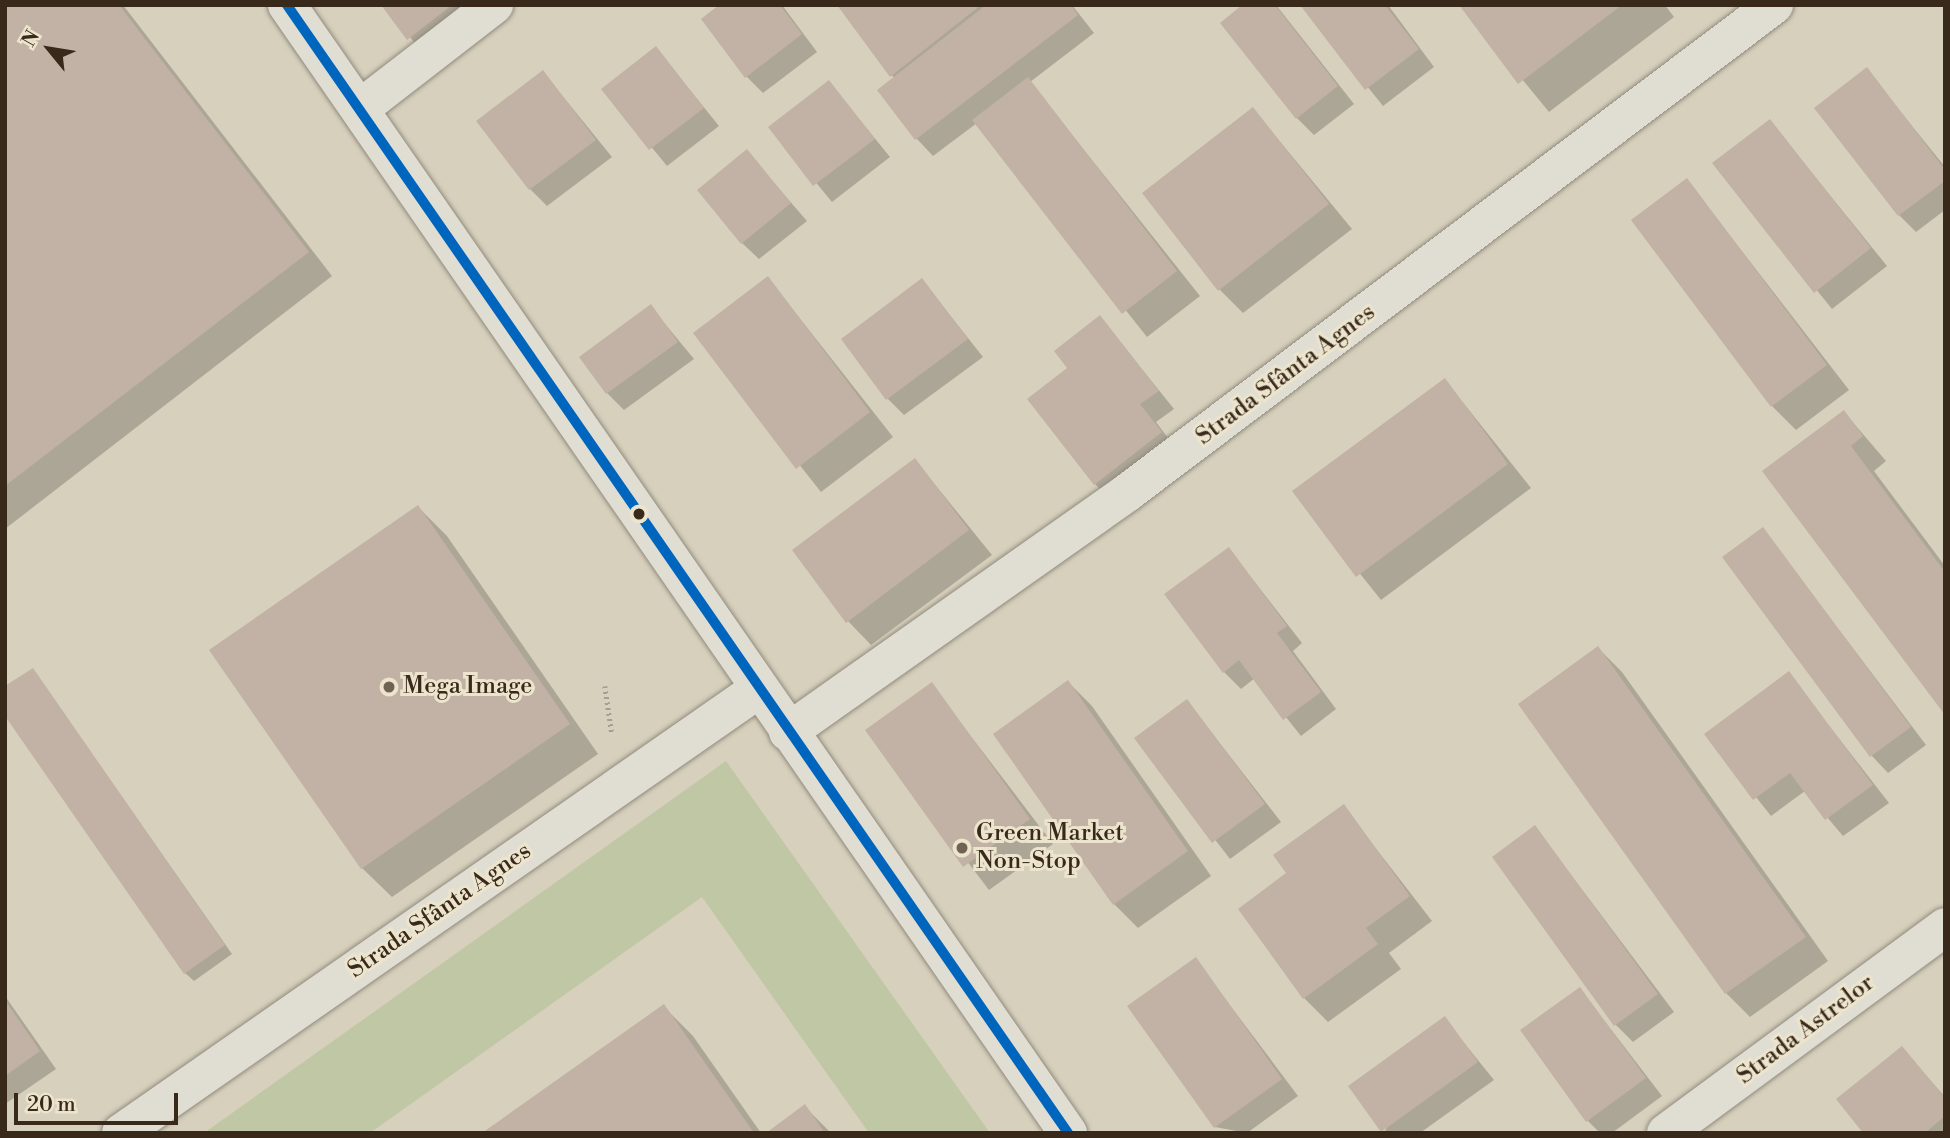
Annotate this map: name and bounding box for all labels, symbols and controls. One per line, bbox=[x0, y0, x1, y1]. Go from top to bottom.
north arrow bbox=[14, 14, 84, 84]
text: N bbox=[17, 26, 45, 51]
street label: Strada Sfânta Agnes bbox=[1191, 298, 1381, 452]
unlabelled marker bbox=[632, 507, 646, 521]
place label: Mega Image bbox=[403, 673, 532, 701]
marker: Mega Image bbox=[381, 679, 397, 695]
place label: Green Market Non-Stop bbox=[976, 820, 1124, 876]
street label: Strada Sfânta Agnes bbox=[343, 837, 537, 985]
marker: Green Market Non-Stop bbox=[954, 840, 970, 856]
street label: Strada Astrelor bbox=[1732, 969, 1880, 1091]
scale bar bbox=[18, 1078, 182, 1122]
text: 20 m bbox=[27, 1092, 76, 1118]

